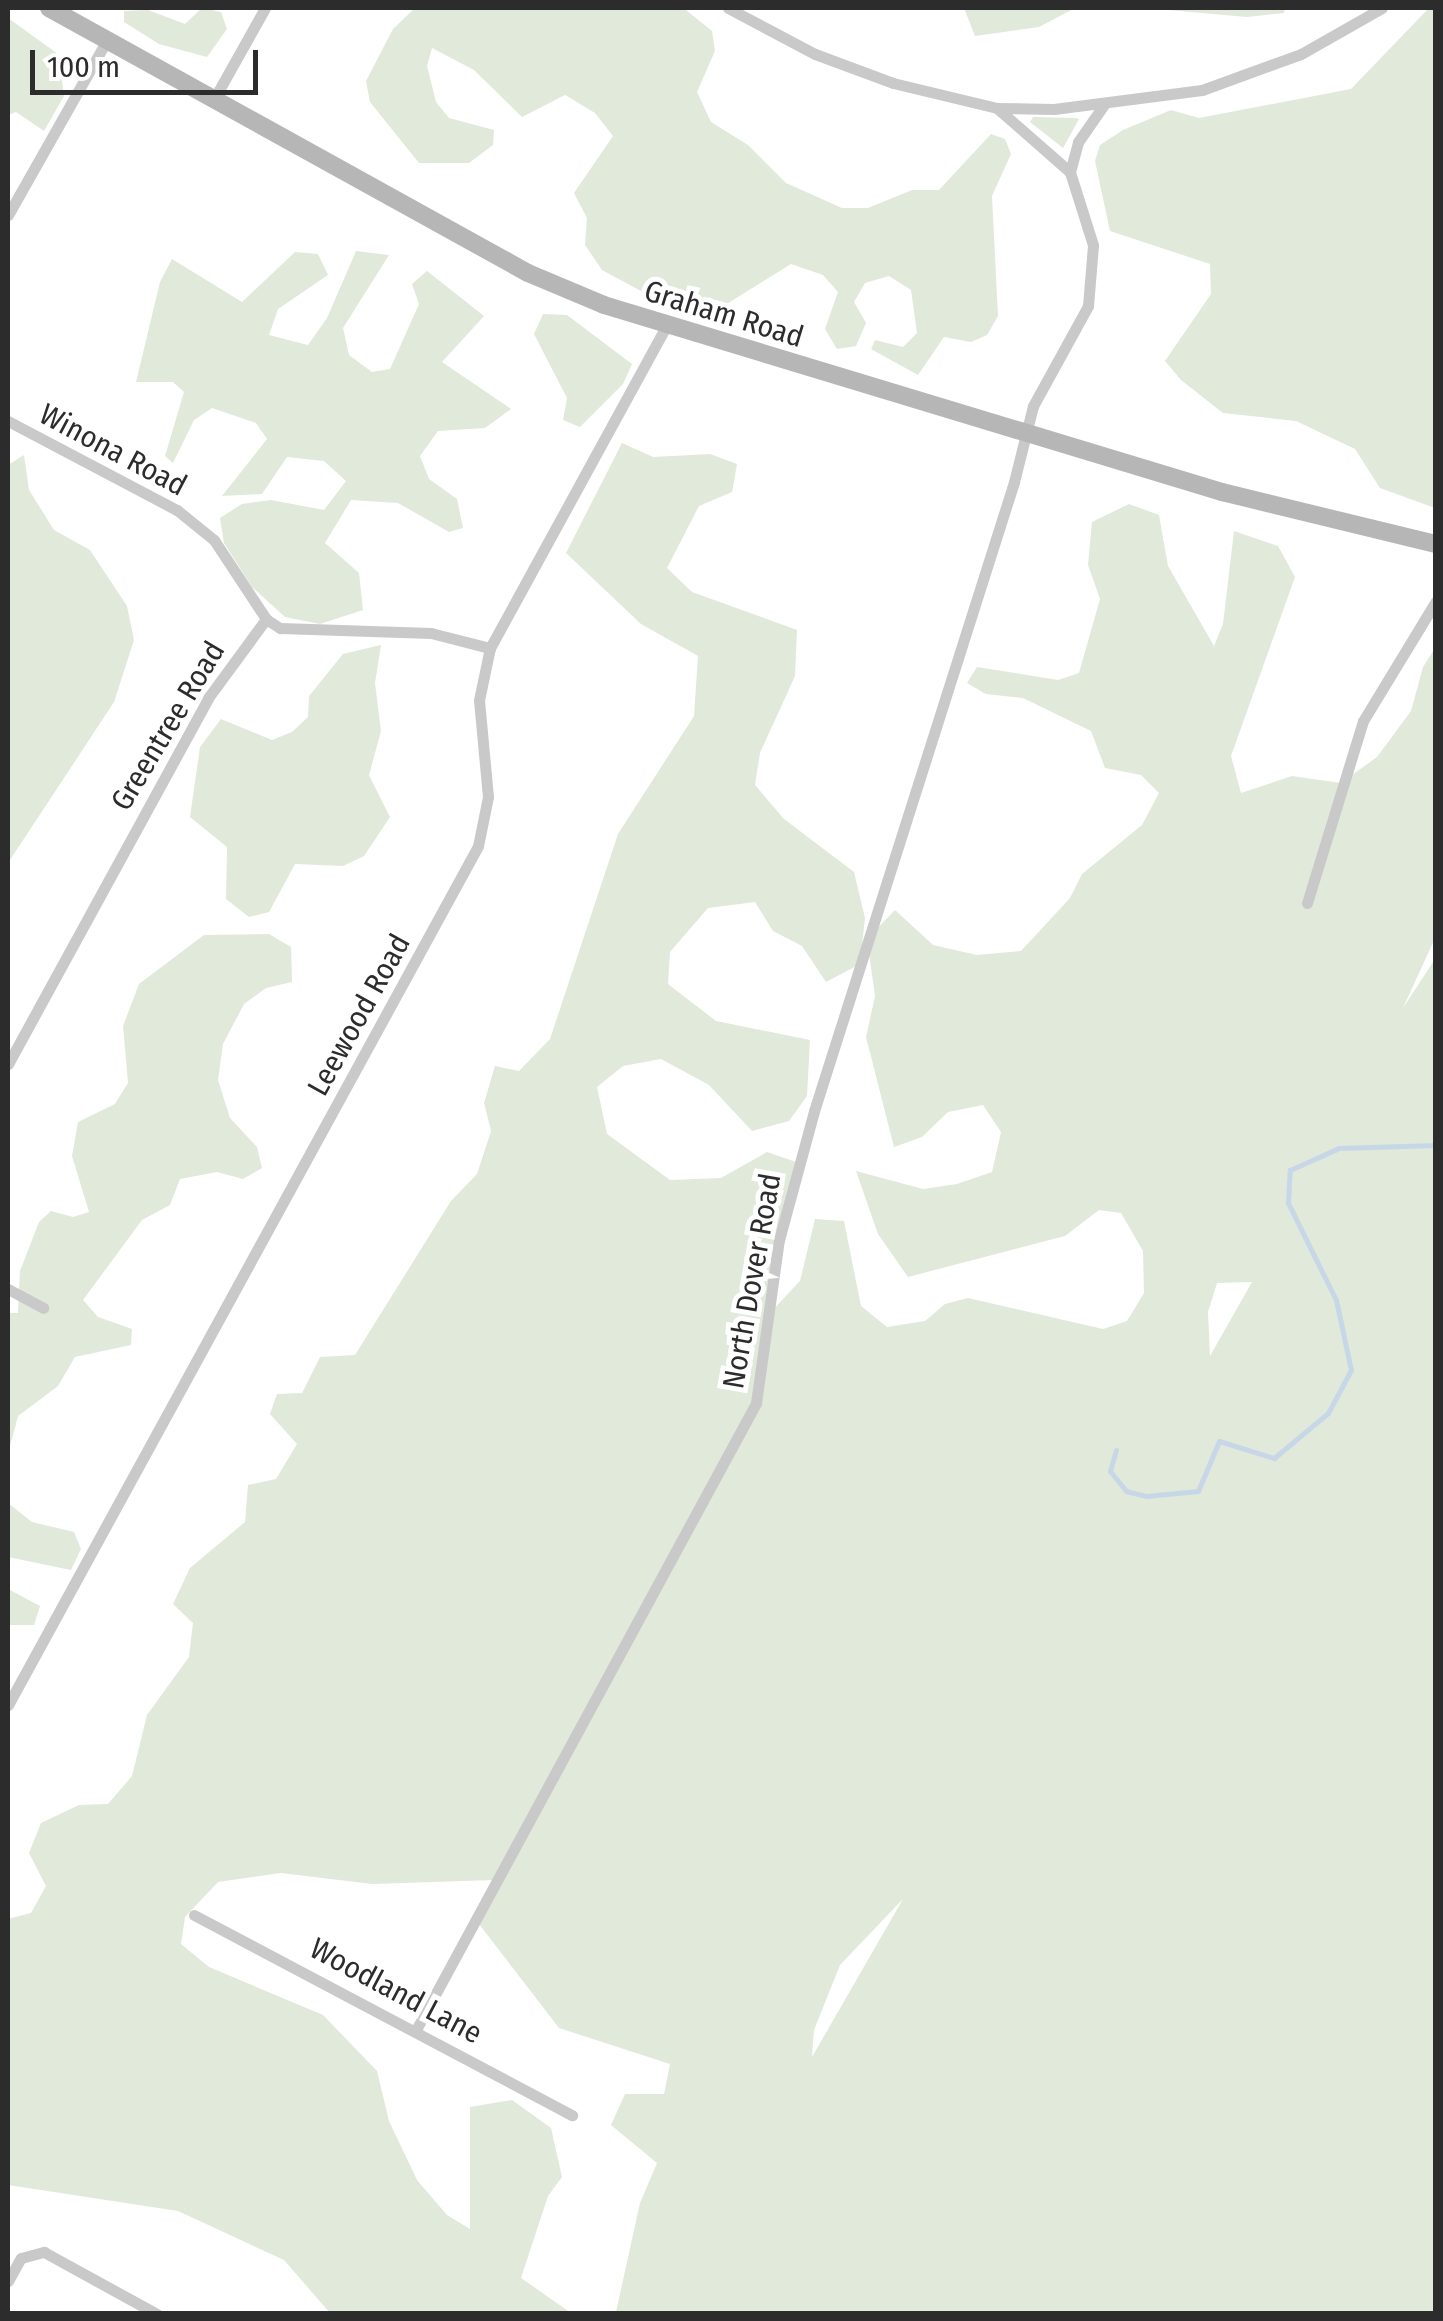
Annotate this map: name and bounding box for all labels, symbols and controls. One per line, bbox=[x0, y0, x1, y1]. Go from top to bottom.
scale bar bbox=[35, 30, 262, 92]
text: 100 m bbox=[47, 49, 120, 85]
street label: Graham Road bbox=[640, 273, 808, 355]
street label: Winona Road bbox=[33, 396, 193, 504]
street label: Greentree Road bbox=[103, 635, 233, 817]
street label: Leewood Road bbox=[300, 928, 418, 1102]
street label: North Dover Road bbox=[715, 1171, 789, 1391]
street label: Woodland Lane bbox=[304, 1931, 488, 2051]

